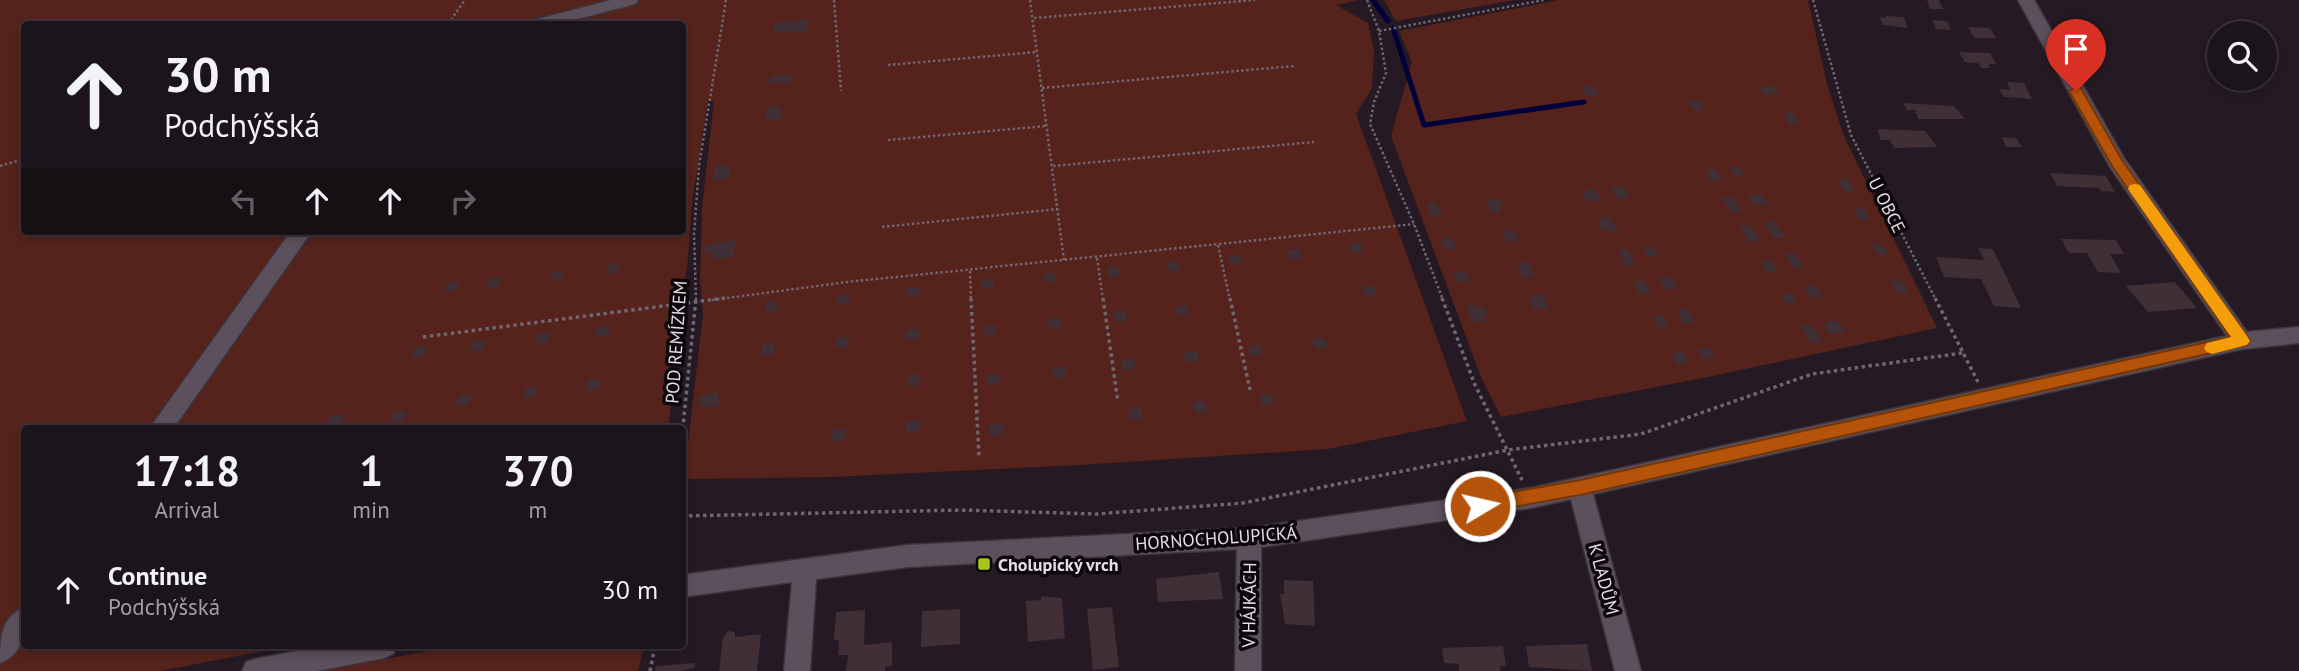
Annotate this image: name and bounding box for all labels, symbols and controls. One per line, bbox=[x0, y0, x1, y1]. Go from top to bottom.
pin bbox=[2046, 19, 2106, 91]
map controls bbox=[2207, 21, 2277, 91]
button: search bbox=[2207, 21, 2277, 91]
icon: arrive bbox=[2057, 30, 2095, 68]
text: 30 m bbox=[164, 42, 271, 106]
icon: ahead bbox=[49, 49, 140, 140]
text: Podchýšská bbox=[164, 104, 320, 146]
street label: U OBCE bbox=[1863, 173, 1911, 237]
icon: left bbox=[225, 182, 263, 220]
icon: ahead bbox=[298, 182, 336, 220]
icon: ahead bbox=[371, 182, 409, 220]
icon: right bbox=[444, 182, 482, 220]
street label: POD REMÍZKEM bbox=[660, 280, 692, 404]
text: 17:18 bbox=[133, 443, 240, 498]
text: 1 bbox=[359, 443, 383, 498]
text: 370 bbox=[502, 443, 574, 498]
position arrow bbox=[1443, 469, 1517, 543]
text: Arrival bbox=[154, 495, 219, 524]
text: min bbox=[352, 495, 390, 524]
text: m bbox=[529, 495, 547, 524]
street label: HORNOCHOLUPICKÁ bbox=[1134, 521, 1298, 555]
street label: K LADŮM bbox=[1583, 541, 1625, 617]
place label: Cholupický vrch bbox=[998, 553, 1119, 576]
marker: Cholupický vrch bbox=[976, 556, 992, 572]
text: Continue bbox=[108, 559, 207, 592]
street label: V HÁJKÁCH bbox=[1237, 562, 1261, 649]
icon: ahead bbox=[49, 571, 87, 609]
text: 30 m bbox=[602, 573, 658, 606]
text: Podchýšská bbox=[108, 592, 220, 621]

